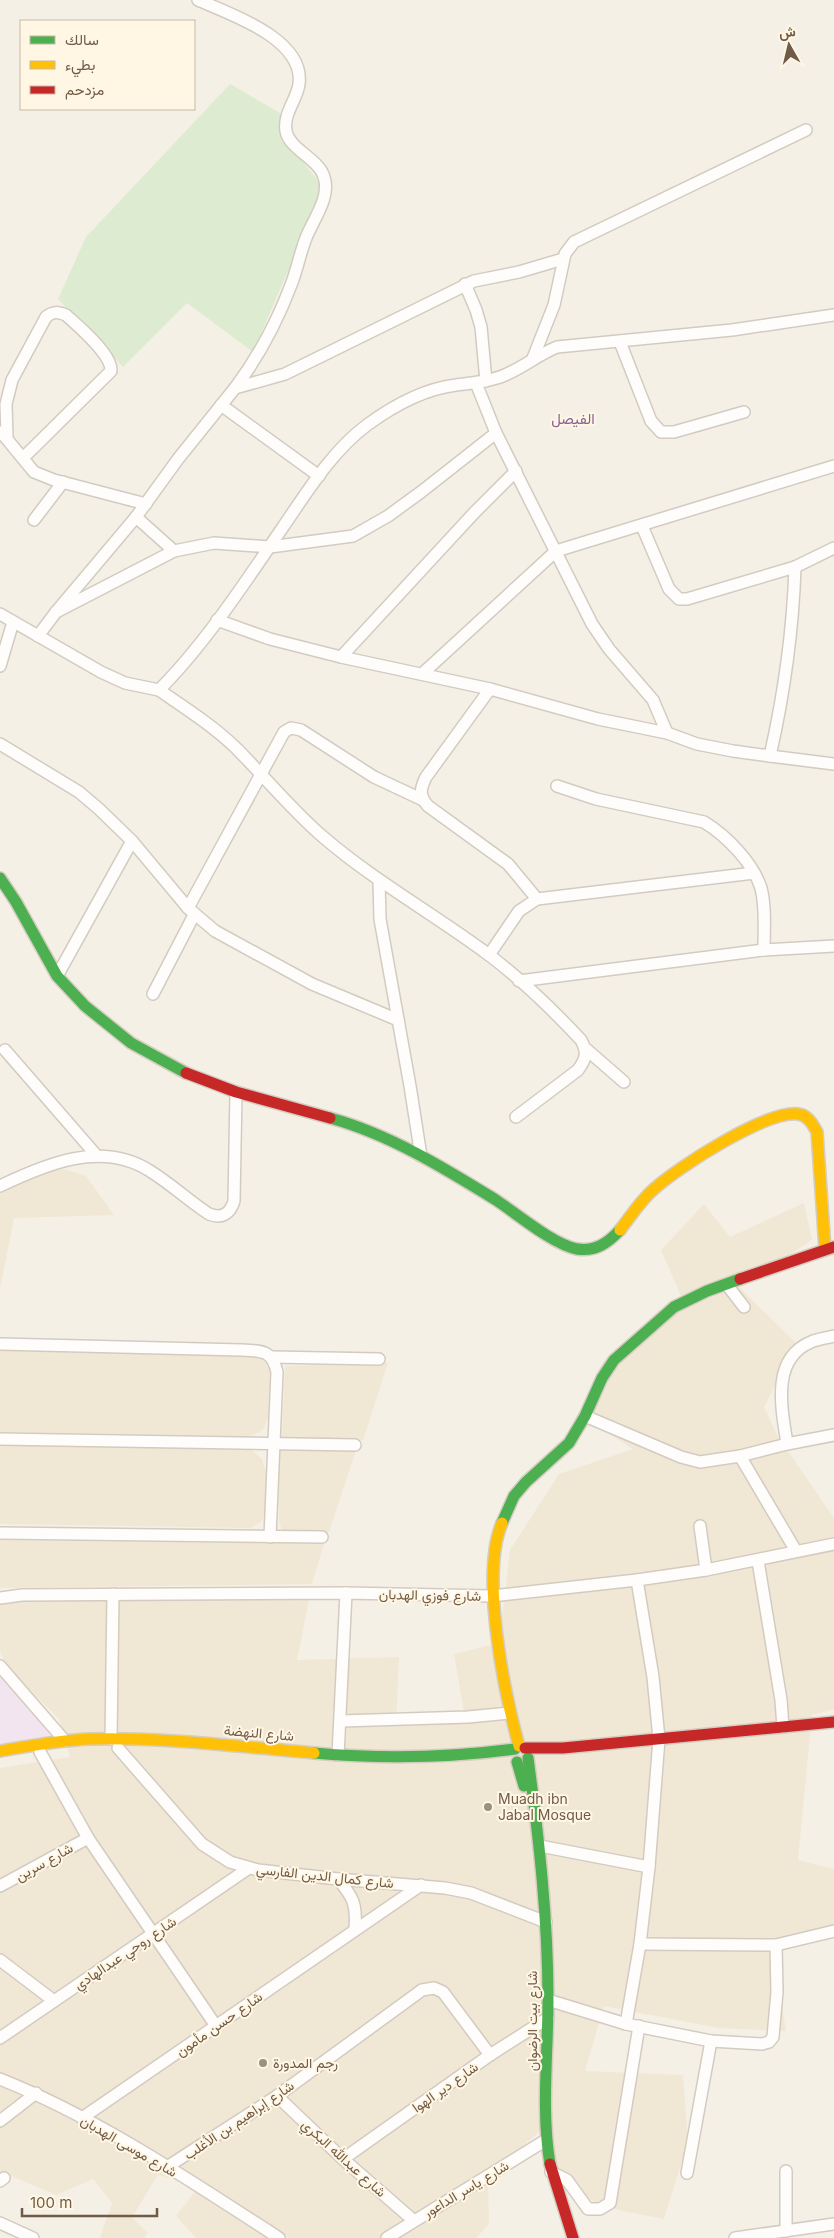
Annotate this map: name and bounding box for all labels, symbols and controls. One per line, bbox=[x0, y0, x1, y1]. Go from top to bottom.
legend bbox=[20, 20, 195, 110]
north arrow bbox=[764, 20, 814, 70]
text: ش bbox=[778, 22, 797, 42]
text: سالك bbox=[65, 30, 99, 49]
text: بطيء bbox=[65, 55, 95, 78]
text: مزدحم bbox=[65, 80, 104, 100]
district label: الفيصل bbox=[551, 409, 595, 428]
street label: شارع فوزي الهدبان bbox=[379, 1585, 481, 1608]
street label: شارع النهضة bbox=[223, 1721, 295, 1747]
place label: Muadh ibn Jabal Mosque bbox=[498, 1790, 591, 1823]
marker: Muadh ibn Jabal Mosque bbox=[482, 1801, 494, 1813]
street label: شارع سرين bbox=[12, 1839, 77, 1887]
street label: شارع كمال الدين الفارسي bbox=[255, 1860, 395, 1895]
street label: شارع روحي عبدالهادي bbox=[70, 1912, 181, 1996]
street label: شارع بيت الرضوان bbox=[523, 1971, 543, 2071]
street label: شارع حسن مأمون bbox=[172, 1987, 267, 2062]
place label: رجم المدورة bbox=[273, 2054, 338, 2072]
marker: رجم المدورة bbox=[257, 2057, 269, 2069]
street label: شارع دير الهوا bbox=[408, 2058, 483, 2118]
street label: شارع إبراهيم بن الأغلب bbox=[181, 2076, 299, 2165]
street label: شارع موسى الهدبان bbox=[76, 2111, 181, 2183]
street label: شارع عبدالله البكري bbox=[296, 2115, 390, 2203]
street label: شارع ياسر الداعور bbox=[419, 2156, 513, 2224]
scale bar bbox=[22, 2186, 158, 2218]
text: 100 m bbox=[30, 2193, 72, 2212]

